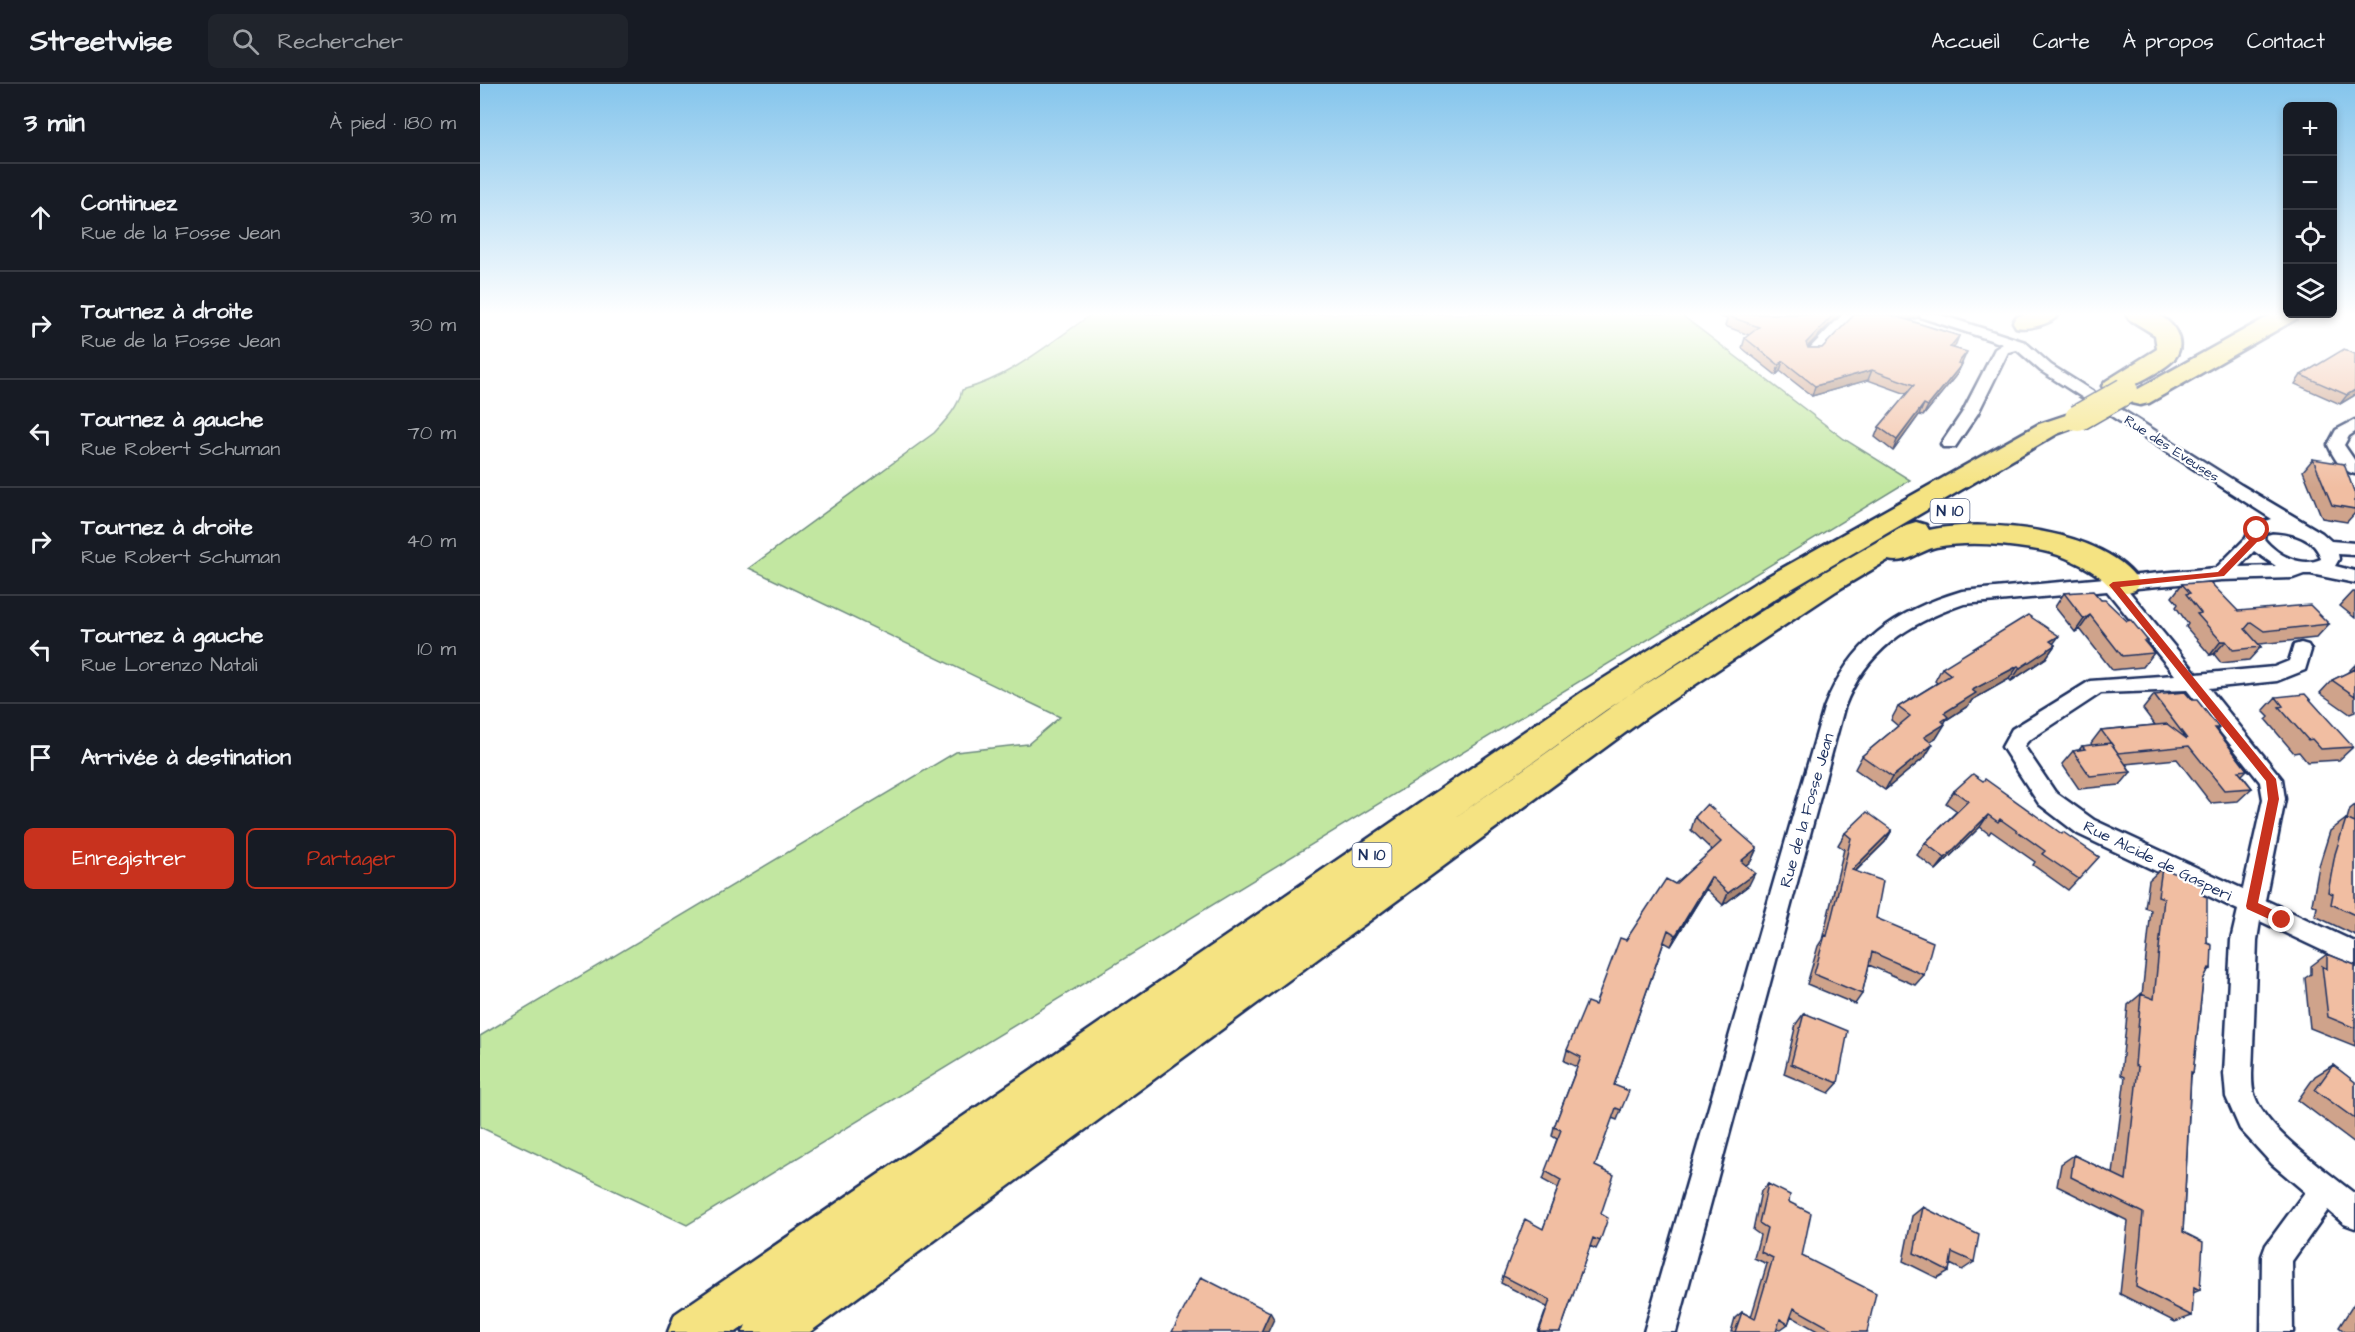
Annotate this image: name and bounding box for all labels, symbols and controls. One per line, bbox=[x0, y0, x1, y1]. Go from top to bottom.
search box bbox=[208, 14, 628, 68]
text: Streetwise bbox=[30, 22, 172, 61]
icon: search bbox=[229, 25, 262, 58]
text: Rechercher bbox=[277, 26, 403, 57]
text: Accueil bbox=[1931, 27, 2000, 56]
text: Carte bbox=[2033, 27, 2090, 56]
text: À propos bbox=[2123, 27, 2214, 56]
text: Contact bbox=[2247, 27, 2325, 56]
map controls bbox=[2283, 102, 2337, 318]
button: + bbox=[2283, 102, 2337, 156]
text: 3 min bbox=[24, 105, 85, 141]
text: À pied · 180 m bbox=[329, 109, 456, 137]
button: − bbox=[2283, 156, 2337, 210]
text: Continuez bbox=[81, 188, 177, 219]
icon: ahead bbox=[24, 201, 57, 234]
text: 30 m bbox=[410, 203, 456, 231]
button: locate bbox=[2283, 210, 2337, 264]
text: Rue de la Fosse Jean bbox=[81, 219, 280, 247]
button: layers bbox=[2283, 264, 2337, 318]
text: Tournez à droite bbox=[81, 296, 253, 327]
icon: right bbox=[24, 309, 57, 342]
text: 30 m bbox=[410, 311, 456, 339]
text: Rue de la Fosse Jean bbox=[81, 327, 280, 355]
text: Tournez à gauche bbox=[81, 404, 263, 435]
street label: Rue des Eveuses bbox=[2120, 411, 2223, 487]
icon: left bbox=[24, 417, 57, 450]
text: 70 m bbox=[408, 419, 456, 447]
text: Rue Robert Schuman bbox=[81, 435, 280, 463]
road number: N 10 bbox=[1930, 499, 1970, 523]
text: Tournez à droite bbox=[81, 512, 253, 543]
route start bbox=[2243, 516, 2269, 542]
icon: right bbox=[24, 525, 57, 558]
text: 40 m bbox=[406, 527, 456, 555]
text: Rue Robert Schuman bbox=[81, 543, 280, 571]
text: Tournez à gauche bbox=[81, 620, 263, 651]
icon: left bbox=[24, 633, 57, 666]
text: 10 m bbox=[417, 635, 456, 663]
text: Rue Lorenzo Natali bbox=[81, 651, 258, 679]
street label: Rue de la Fosse Jean bbox=[1774, 731, 1840, 890]
icon: arrive bbox=[24, 741, 57, 774]
text: Arrivée à destination bbox=[81, 742, 291, 773]
street label: Rue Alcide de Gasperi bbox=[2080, 815, 2236, 907]
button: Enregistrer bbox=[24, 828, 234, 889]
button: Partager bbox=[246, 828, 456, 889]
road number: N 10 bbox=[1352, 843, 1392, 867]
route end bbox=[2268, 906, 2294, 932]

